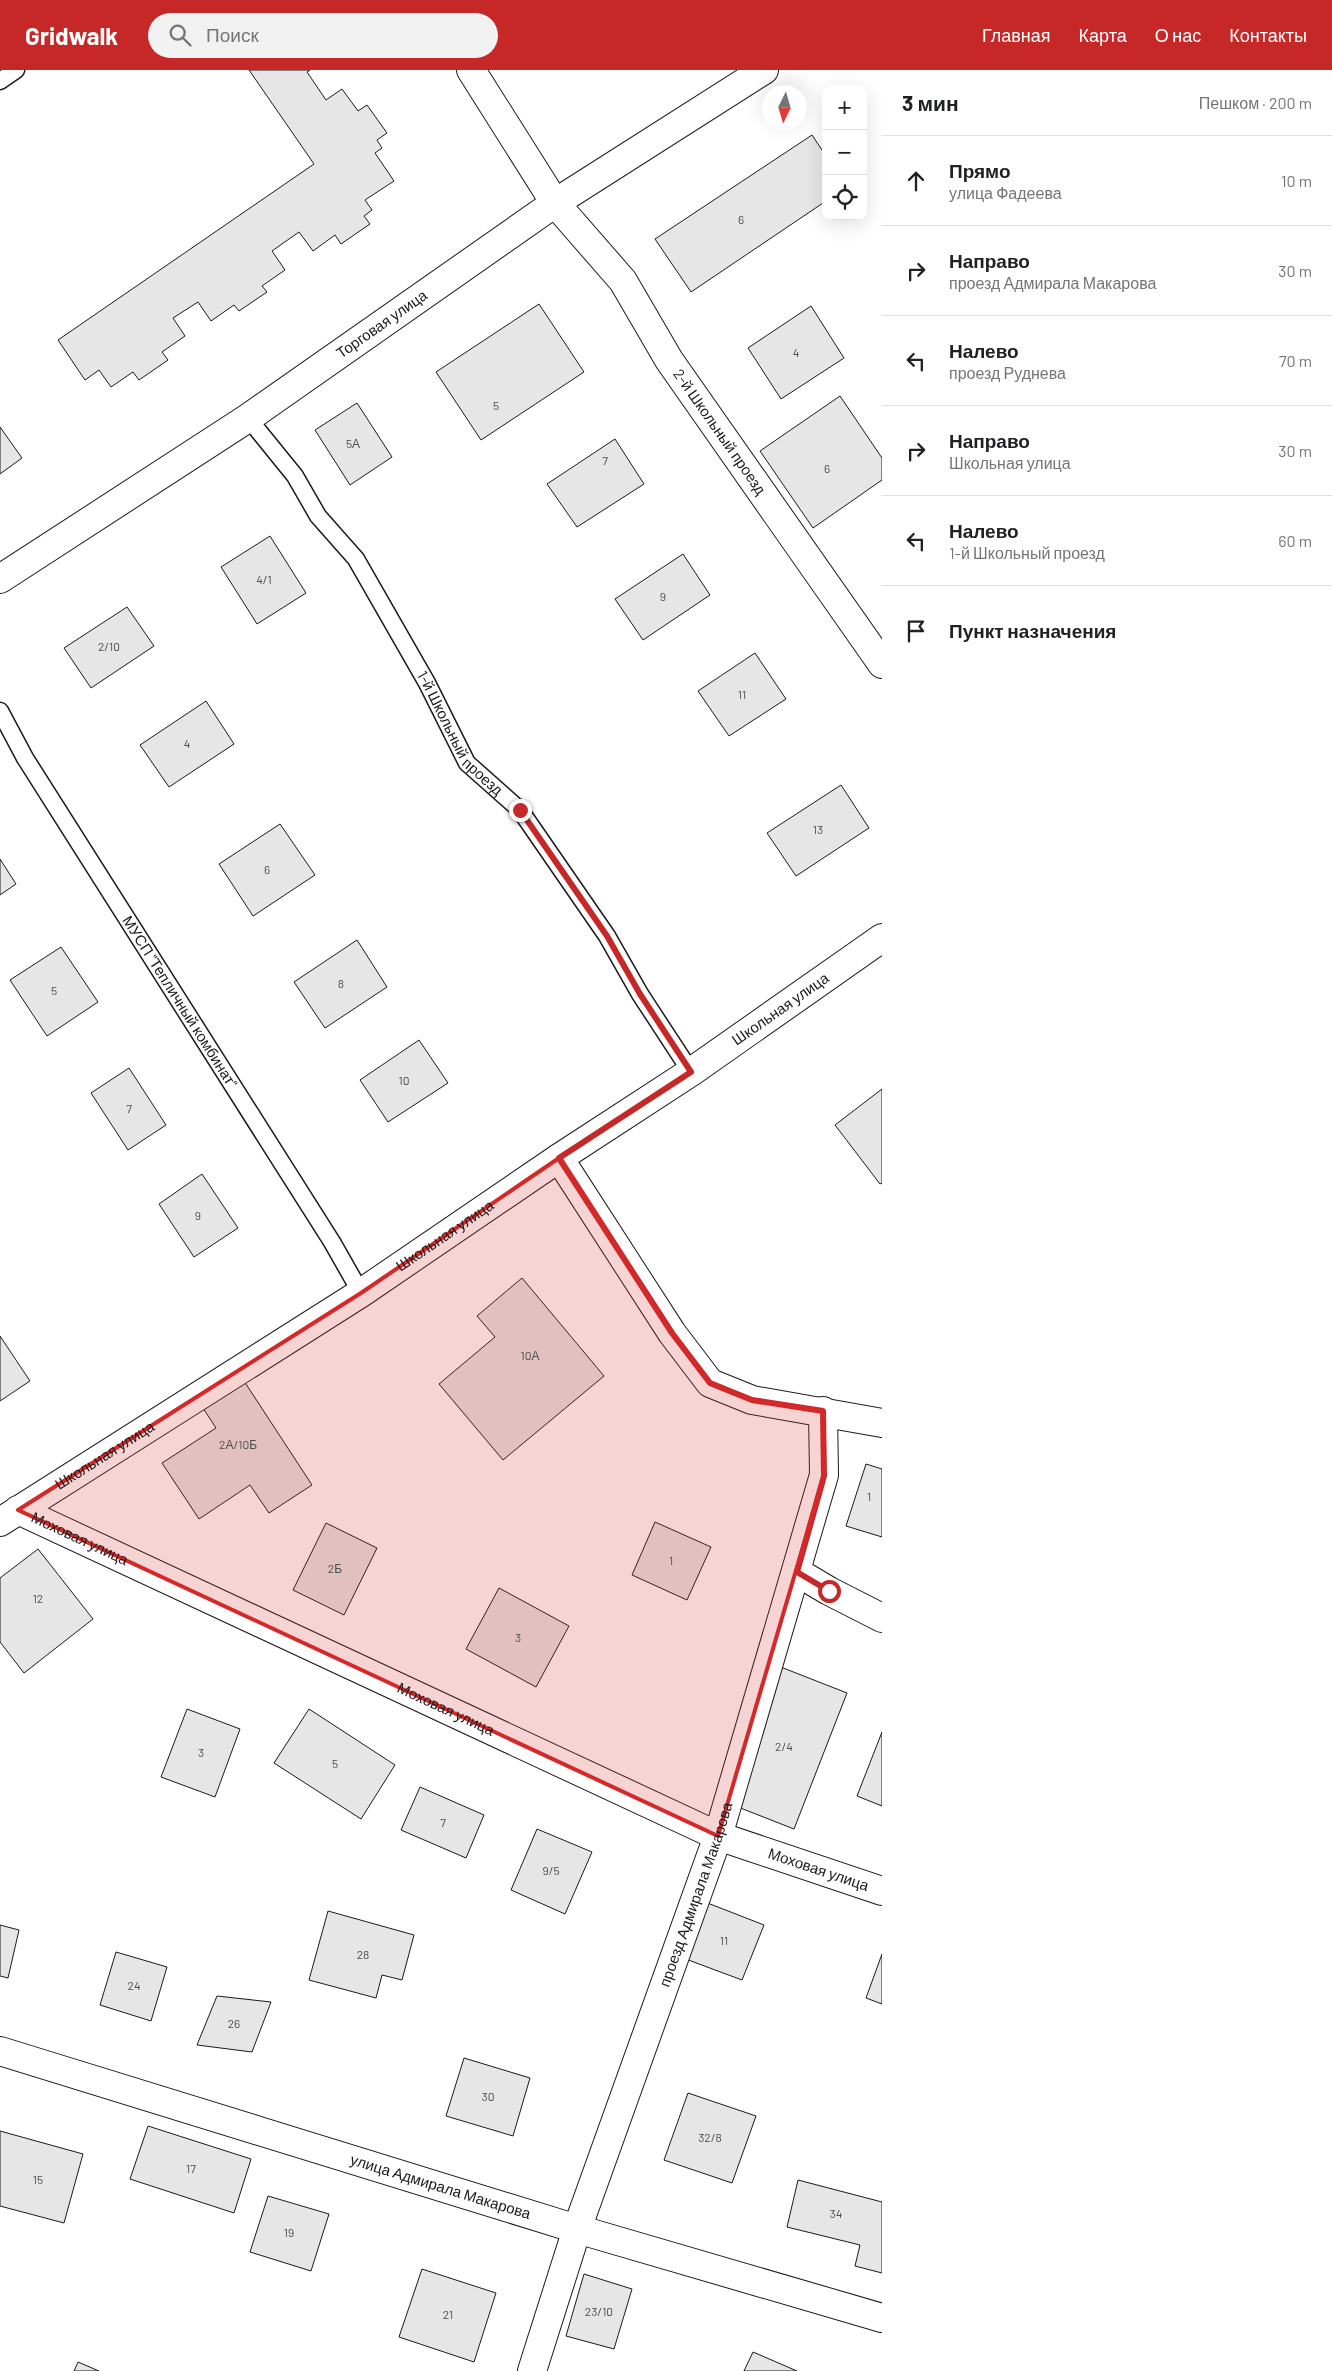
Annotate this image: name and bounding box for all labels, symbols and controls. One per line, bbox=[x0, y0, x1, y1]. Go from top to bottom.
search box bbox=[148, 13, 498, 58]
text: Gridwalk bbox=[25, 21, 118, 50]
icon: search bbox=[166, 21, 194, 49]
text: Поиск bbox=[206, 23, 259, 46]
text: Главная bbox=[982, 24, 1051, 46]
text: Карта bbox=[1079, 24, 1127, 46]
text: О нас bbox=[1155, 24, 1201, 46]
text: Контакты bbox=[1229, 24, 1307, 46]
north arrow bbox=[762, 85, 807, 130]
map controls bbox=[822, 85, 867, 220]
button: + bbox=[822, 85, 867, 130]
text: 3 мин bbox=[902, 90, 959, 115]
text: Пешком · 200 m bbox=[1199, 93, 1312, 112]
button: − bbox=[822, 130, 867, 175]
text: Прямо bbox=[949, 159, 1011, 182]
icon: ahead bbox=[902, 167, 930, 195]
text: 10 m bbox=[1281, 171, 1312, 190]
button: locate bbox=[822, 175, 867, 220]
text: улица Фадеева bbox=[949, 183, 1062, 202]
house number: 6 bbox=[738, 212, 744, 226]
text: Направо bbox=[949, 249, 1030, 272]
icon: right bbox=[902, 257, 930, 285]
text: 30 m bbox=[1278, 261, 1312, 280]
text: проезд Адмирала Макарова bbox=[949, 273, 1156, 292]
street label: Торговая улица bbox=[332, 285, 431, 361]
text: Налево bbox=[949, 339, 1019, 362]
house number: 4 bbox=[793, 345, 799, 359]
icon: left bbox=[902, 347, 930, 375]
text: 70 m bbox=[1279, 351, 1312, 370]
text: проезд Руднева bbox=[949, 363, 1066, 382]
street label: 2-й Школьный проезд bbox=[670, 365, 770, 498]
house number: 5 bbox=[493, 398, 499, 412]
text: Направо bbox=[949, 429, 1030, 452]
house number: 5А bbox=[346, 436, 360, 450]
icon: right bbox=[902, 437, 930, 465]
text: 30 m bbox=[1278, 441, 1312, 460]
house number: 7 bbox=[602, 453, 608, 467]
text: Школьная улица bbox=[949, 453, 1071, 472]
house number: 6 bbox=[824, 461, 830, 475]
text: Налево bbox=[949, 519, 1019, 542]
icon: left bbox=[902, 527, 930, 555]
text: 60 m bbox=[1278, 531, 1312, 550]
text: 1-й Школьный проезд bbox=[949, 543, 1105, 562]
house number: 4/1 bbox=[256, 572, 272, 586]
house number: 9 bbox=[660, 589, 666, 603]
icon: arrive bbox=[902, 617, 930, 645]
text: Пункт назначения bbox=[949, 619, 1116, 642]
house number: 2/10 bbox=[98, 639, 120, 653]
street label: 1-й Школьный проезд bbox=[414, 667, 507, 799]
house number: 11 bbox=[738, 687, 746, 701]
house number: 4 bbox=[184, 736, 190, 750]
route end bbox=[509, 799, 532, 822]
house number: 13 bbox=[813, 822, 823, 836]
house number: 6 bbox=[264, 862, 270, 876]
street label: МУСП "Тепличный комбинат" bbox=[119, 912, 242, 1091]
street label: Школьная улица bbox=[728, 968, 832, 1049]
house number: 8 bbox=[338, 976, 344, 990]
house number: 5 bbox=[51, 983, 57, 997]
house number: 10 bbox=[399, 1073, 409, 1087]
house number: 7 bbox=[126, 1101, 132, 1115]
street label: Школьная улица bbox=[392, 1195, 497, 1275]
house number: 9 bbox=[195, 1208, 201, 1222]
house number: 10А bbox=[521, 1348, 539, 1362]
street label: Школьная улица bbox=[51, 1416, 158, 1493]
house number: 2А/10Б bbox=[219, 1437, 257, 1451]
house number: 1 bbox=[867, 1489, 871, 1503]
street label: Моховая улица bbox=[29, 1507, 132, 1568]
house number: 1 bbox=[669, 1553, 673, 1567]
house number: 2Б bbox=[328, 1561, 342, 1575]
route start bbox=[818, 1580, 841, 1603]
house number: 12 bbox=[33, 1591, 43, 1605]
house number: 3 bbox=[515, 1630, 521, 1644]
street label: Моховая улица bbox=[395, 1678, 498, 1739]
house number: 2/4 bbox=[775, 1739, 793, 1753]
house number: 3 bbox=[198, 1745, 204, 1759]
house number: 5 bbox=[332, 1756, 338, 1770]
street label: проезд Адмирала Макарова bbox=[655, 1799, 736, 1989]
house number: 7 bbox=[440, 1815, 446, 1829]
street label: Моховая улица bbox=[766, 1843, 872, 1894]
house number: 9/5 bbox=[542, 1863, 560, 1877]
house number: 11 bbox=[720, 1933, 728, 1947]
house number: 28 bbox=[357, 1947, 369, 1961]
house number: 24 bbox=[127, 1978, 141, 1992]
house number: 26 bbox=[228, 2016, 240, 2030]
house number: 30 bbox=[482, 2089, 494, 2103]
house number: 32/8 bbox=[698, 2130, 722, 2144]
street label: улица Адмирала Макарова bbox=[348, 2150, 534, 2222]
house number: 17 bbox=[186, 2161, 196, 2175]
house number: 15 bbox=[33, 2172, 43, 2186]
house number: 34 bbox=[830, 2206, 842, 2220]
house number: 19 bbox=[284, 2225, 294, 2239]
house number: 23/10 bbox=[585, 2304, 613, 2318]
house number: 21 bbox=[443, 2307, 453, 2321]

